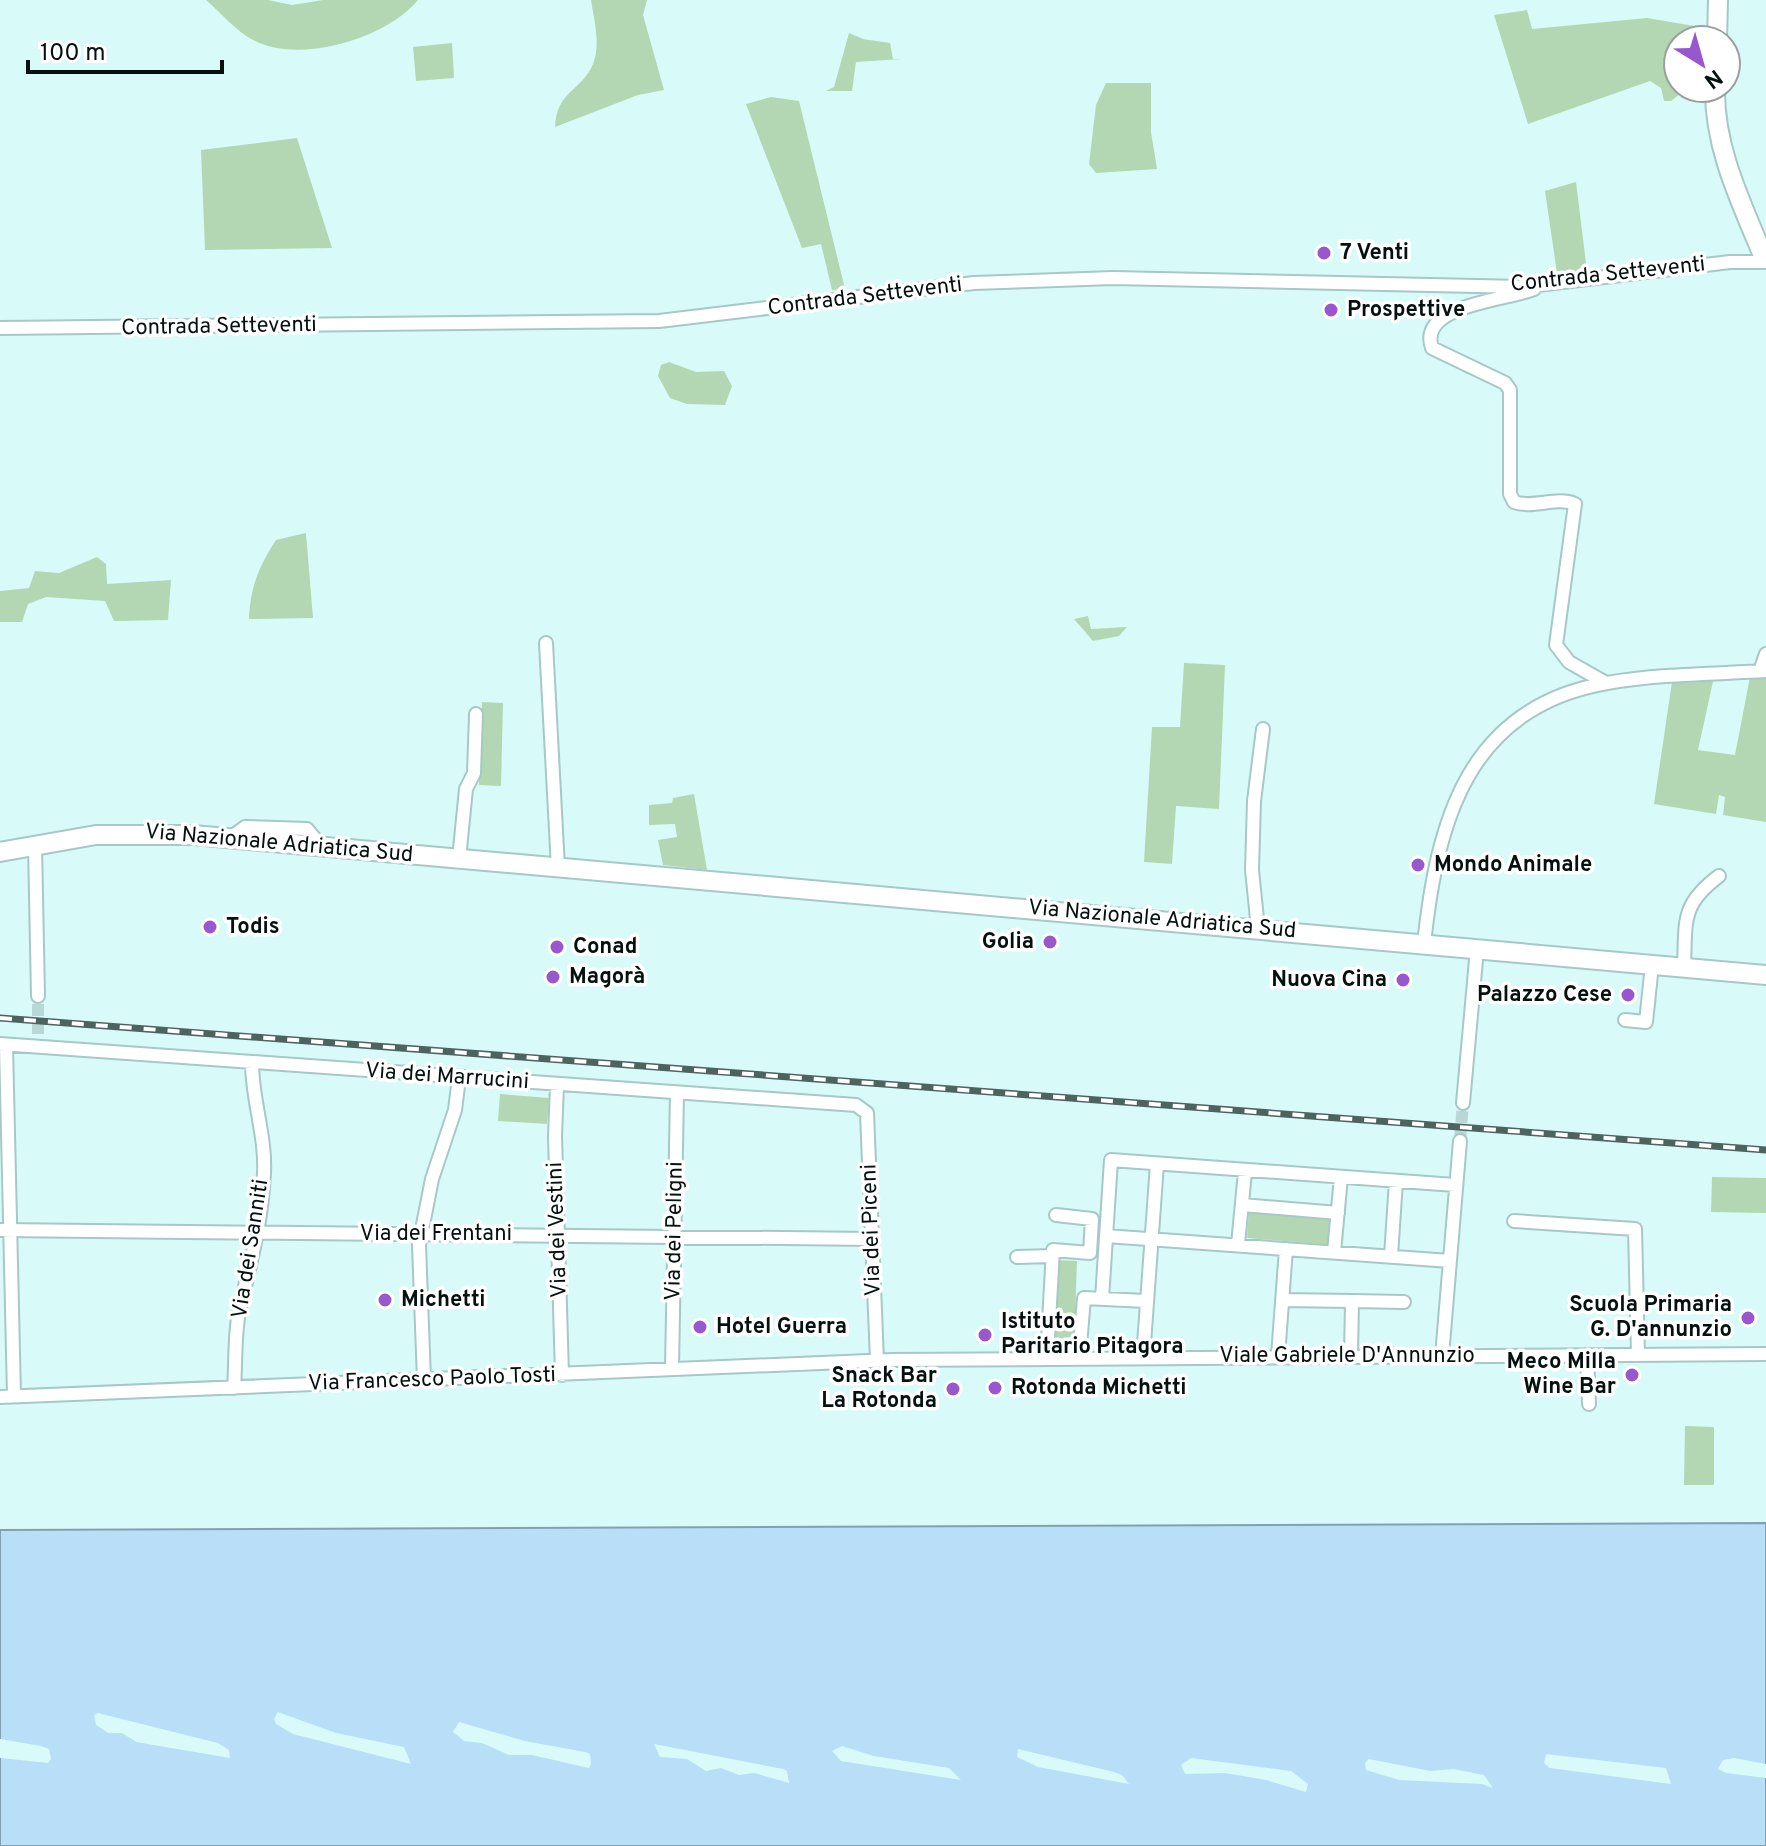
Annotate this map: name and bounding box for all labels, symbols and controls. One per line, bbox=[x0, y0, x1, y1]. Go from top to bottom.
scale bar bbox=[28, 24, 222, 74]
north arrow bbox=[1662, 24, 1742, 104]
text: 100 m bbox=[40, 39, 106, 69]
text: N bbox=[1698, 62, 1727, 94]
place label: 7 Venti bbox=[1340, 240, 1409, 267]
marker: 7 Venti bbox=[1315, 244, 1333, 262]
street label: Contrada Setteventi bbox=[1509, 251, 1707, 299]
street label: Contrada Setteventi bbox=[766, 272, 964, 322]
place label: Prospettive bbox=[1347, 297, 1465, 324]
marker: Prospettive bbox=[1322, 301, 1340, 319]
street label: Contrada Setteventi bbox=[121, 312, 317, 342]
street label: Via Nazionale Adriatica Sud bbox=[144, 819, 414, 869]
place label: Mondo Animale bbox=[1434, 852, 1592, 879]
marker: Mondo Animale bbox=[1409, 856, 1427, 874]
street label: Via Nazionale Adriatica Sud bbox=[1027, 895, 1297, 945]
place label: Todis bbox=[226, 914, 280, 941]
marker: Todis bbox=[201, 918, 219, 936]
place label: Golia bbox=[982, 929, 1034, 956]
marker: Golia bbox=[1041, 933, 1059, 951]
place label: Conad bbox=[573, 934, 637, 961]
marker: Conad bbox=[548, 938, 566, 956]
place label: Magorà bbox=[569, 964, 645, 991]
place label: Nuova Cina bbox=[1271, 967, 1387, 994]
marker: Magorà bbox=[544, 968, 562, 986]
marker: Nuova Cina bbox=[1394, 971, 1412, 989]
place label: Palazzo Cese bbox=[1477, 982, 1612, 1009]
marker: Palazzo Cese bbox=[1619, 986, 1637, 1004]
street label: Via dei Marrucini bbox=[364, 1058, 530, 1096]
street label: Via dei Vestini bbox=[542, 1161, 574, 1299]
street label: Via dei Peligni bbox=[660, 1161, 690, 1301]
street label: Via dei Piceni bbox=[856, 1163, 888, 1297]
street label: Via dei Sanniti bbox=[227, 1177, 275, 1321]
street label: Via dei Frentani bbox=[360, 1221, 512, 1248]
place label: Michetti bbox=[401, 1287, 485, 1314]
marker: Michetti bbox=[376, 1291, 394, 1309]
place label: Scuola Primaria G. D'annunzio bbox=[1569, 1292, 1732, 1344]
place label: Istituto Paritario Pitagora bbox=[1001, 1309, 1183, 1361]
marker: Scuola Primaria G. D'annunzio bbox=[1739, 1309, 1757, 1327]
place label: Hotel Guerra bbox=[716, 1314, 847, 1341]
marker: Hotel Guerra bbox=[691, 1318, 709, 1336]
marker: Istituto Paritario Pitagora bbox=[976, 1326, 994, 1344]
street label: Viale Gabriele D'Annunzio bbox=[1219, 1343, 1475, 1370]
place label: Meco Milla Wine Bar bbox=[1507, 1349, 1616, 1401]
street label: Via Francesco Paolo Tosti bbox=[308, 1362, 556, 1398]
place label: Snack Bar La Rotonda bbox=[821, 1363, 937, 1415]
marker: Meco Milla Wine Bar bbox=[1623, 1366, 1641, 1384]
place label: Rotonda Michetti bbox=[1011, 1375, 1187, 1402]
marker: Rotonda Michetti bbox=[986, 1379, 1004, 1397]
marker: Snack Bar La Rotonda bbox=[944, 1380, 962, 1398]

